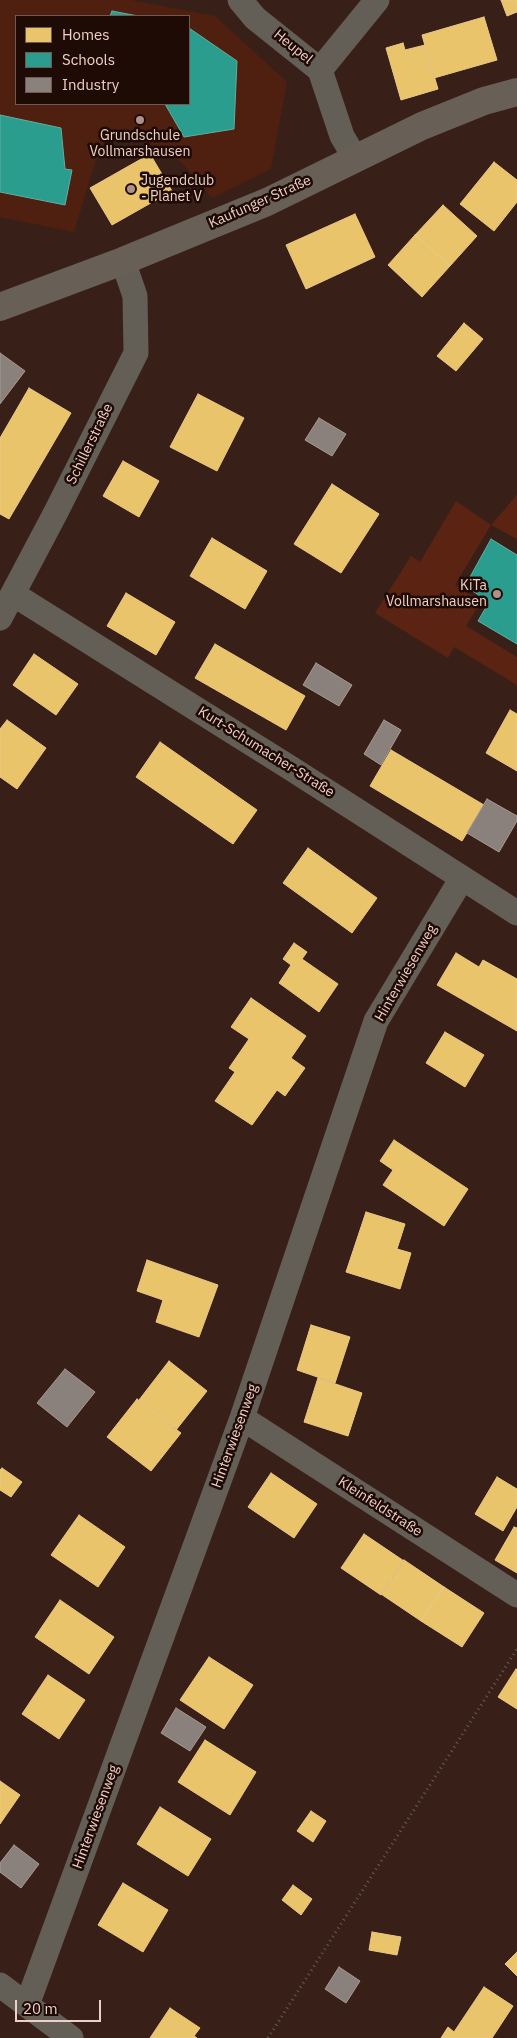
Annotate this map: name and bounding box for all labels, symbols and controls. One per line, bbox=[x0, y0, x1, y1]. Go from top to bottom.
legend bbox=[15, 15, 190, 105]
text: Homes bbox=[62, 25, 110, 44]
street label: Heupel bbox=[270, 26, 316, 68]
text: Schools bbox=[62, 50, 115, 69]
text: Industry bbox=[62, 75, 119, 94]
marker: Grundschule Vollmarshausen bbox=[134, 114, 146, 126]
place label: Grundschule Vollmarshausen bbox=[90, 128, 190, 160]
street label: Kaufunger Straße bbox=[206, 172, 314, 232]
place label: Jugendclub - Planet V bbox=[141, 173, 214, 206]
marker: Jugendclub - Planet V bbox=[125, 183, 137, 195]
street label: Schillerstraße bbox=[63, 401, 117, 487]
place label: KiTa Vollmarshausen bbox=[386, 578, 487, 610]
marker: KiTa Vollmarshausen bbox=[491, 588, 503, 600]
street label: Kurt-Schumacher-Straße bbox=[195, 703, 337, 801]
street label: Hinterwiesenweg bbox=[371, 922, 441, 1024]
street label: Hinterwiesenweg bbox=[208, 1382, 262, 1490]
street label: Kleinfeldstraße bbox=[335, 1474, 425, 1540]
street label: Hinterwiesenweg bbox=[69, 1763, 123, 1871]
scale bar bbox=[18, 1990, 104, 2022]
text: 20 m bbox=[23, 1999, 58, 2018]

